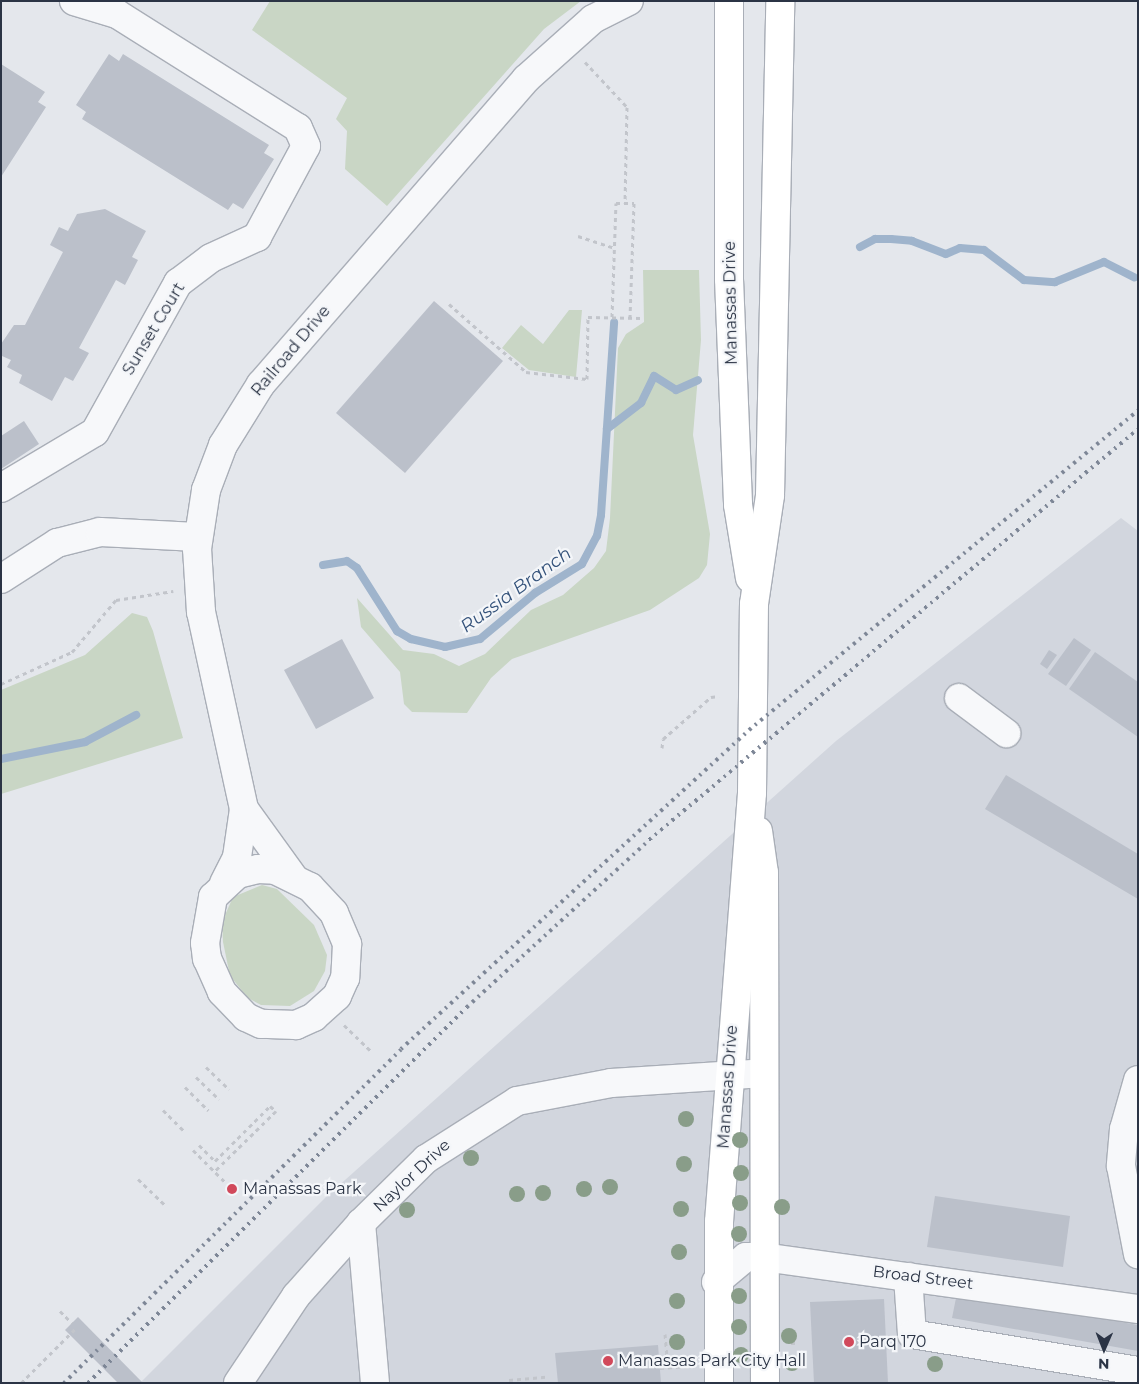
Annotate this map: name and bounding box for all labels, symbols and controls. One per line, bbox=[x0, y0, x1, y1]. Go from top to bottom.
street label: Manassas Drive bbox=[720, 241, 742, 365]
street label: Sunset Court bbox=[119, 279, 189, 379]
street label: Railroad Drive bbox=[248, 302, 334, 400]
water label: Russia Branch bbox=[456, 543, 576, 637]
street label: Manassas Drive bbox=[714, 1025, 742, 1149]
street label: Naylor Drive bbox=[370, 1136, 454, 1216]
place label: Manassas Park bbox=[243, 1179, 362, 1199]
marker: Manassas Park bbox=[225, 1182, 239, 1196]
street label: Broad Street bbox=[872, 1262, 974, 1294]
north arrow bbox=[1079, 1324, 1129, 1374]
place label: Parq 170 bbox=[859, 1332, 926, 1352]
marker: Parq 170 bbox=[843, 1336, 855, 1348]
place label: Manassas Park City Hall bbox=[618, 1351, 806, 1371]
marker: Manassas Park City Hall bbox=[602, 1355, 614, 1367]
text: N bbox=[1098, 1355, 1110, 1373]

